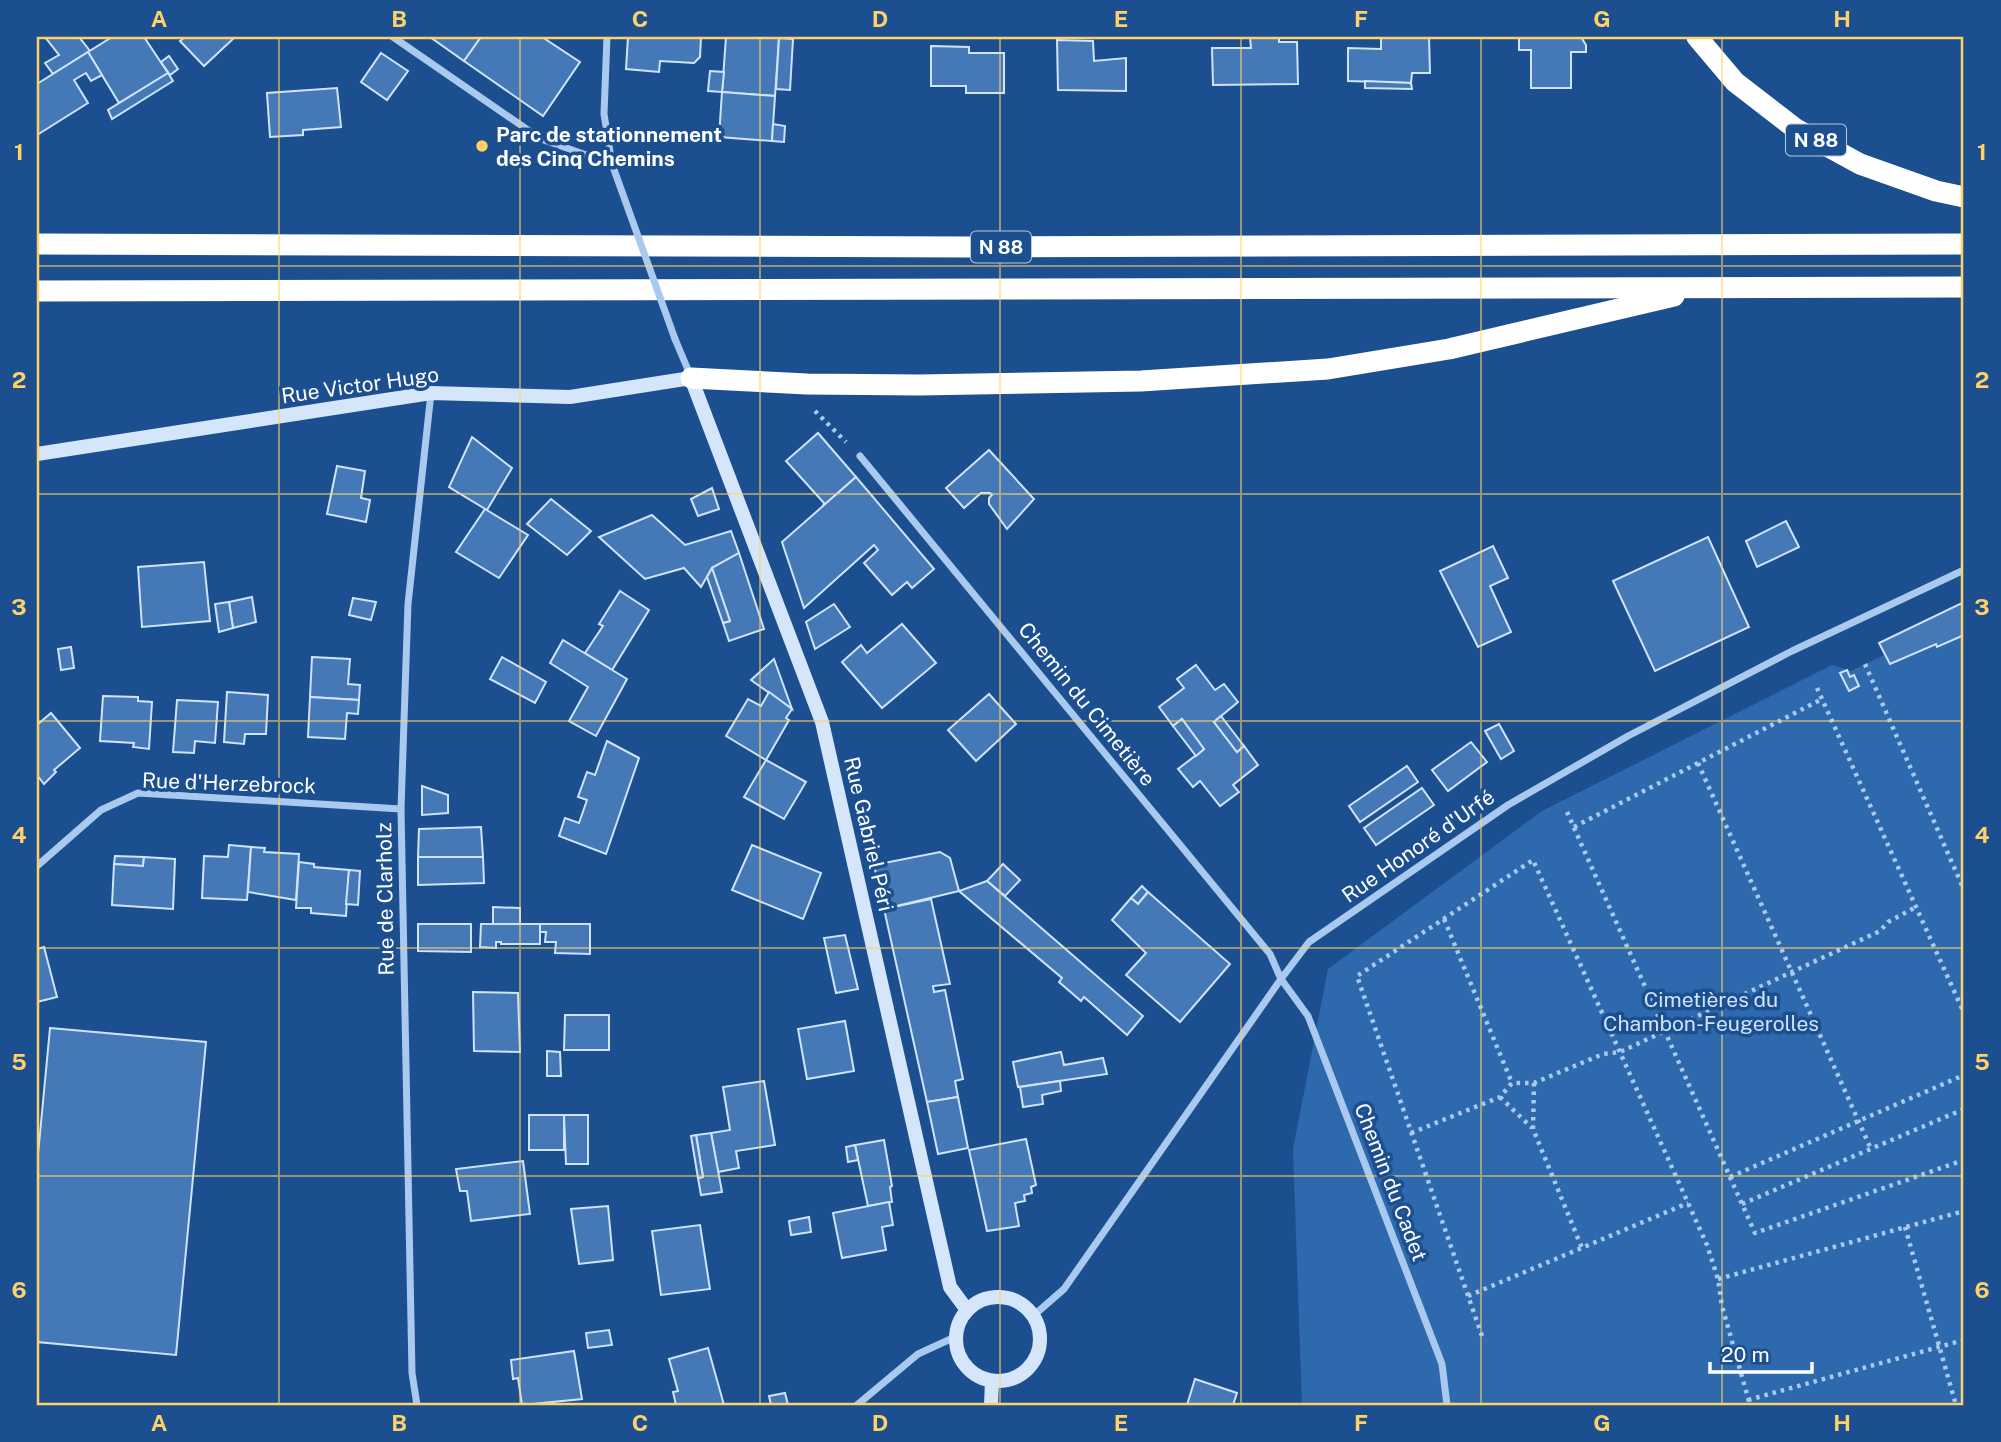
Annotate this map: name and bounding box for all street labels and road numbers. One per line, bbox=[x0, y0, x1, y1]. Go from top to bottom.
road number: N 88 bbox=[1786, 124, 1846, 156]
road number: N 88 bbox=[971, 232, 1031, 262]
street label: Rue Victor Hugo bbox=[280, 362, 440, 408]
street label: Chemin du Cimetière bbox=[1013, 617, 1161, 791]
street label: Rue Gabriel Péri bbox=[839, 754, 899, 914]
street label: Rue d'Herzebrock bbox=[142, 767, 317, 799]
street label: Rue Honoré d'Urfé bbox=[1337, 784, 1499, 908]
street label: Rue de Clarholz bbox=[371, 822, 399, 976]
street label: Chemin du Cadet bbox=[1349, 1100, 1433, 1264]

